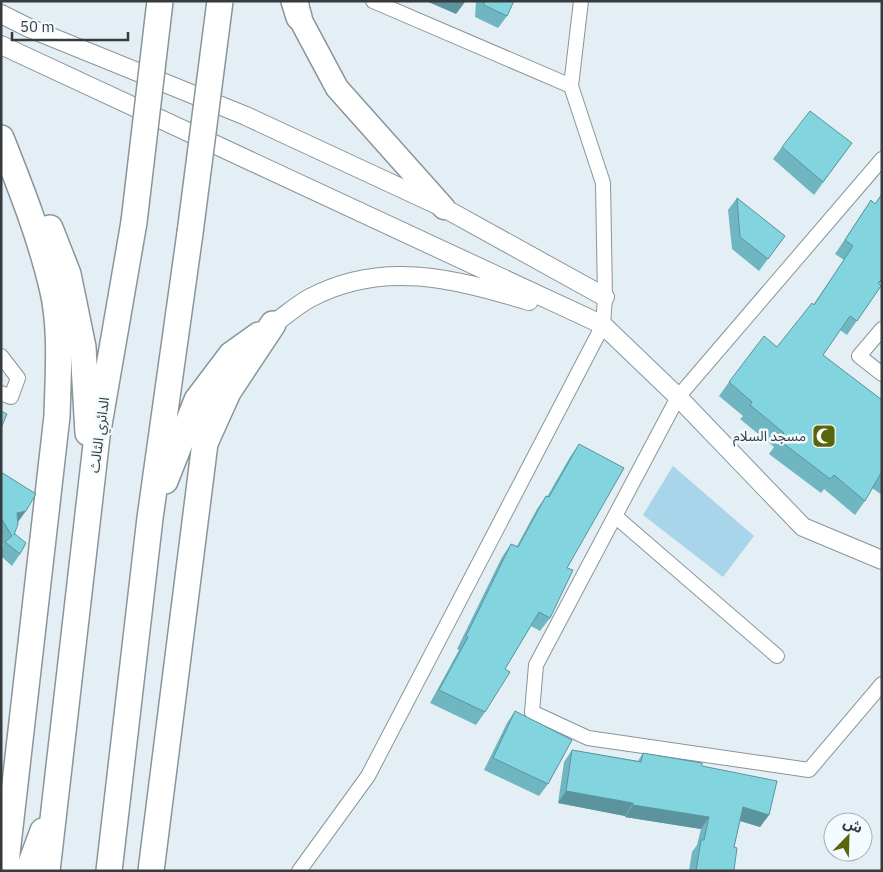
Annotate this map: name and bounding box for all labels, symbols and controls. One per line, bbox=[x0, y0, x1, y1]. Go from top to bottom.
scale bar bbox=[12, 10, 129, 42]
text: 50 m bbox=[20, 17, 55, 36]
street label: الدائري الثالث bbox=[85, 396, 115, 474]
mosque icon: مسجد السلام bbox=[811, 423, 837, 449]
place label: مسجد السلام bbox=[733, 427, 806, 447]
north arrow bbox=[823, 812, 873, 862]
text: ش bbox=[841, 813, 865, 837]

